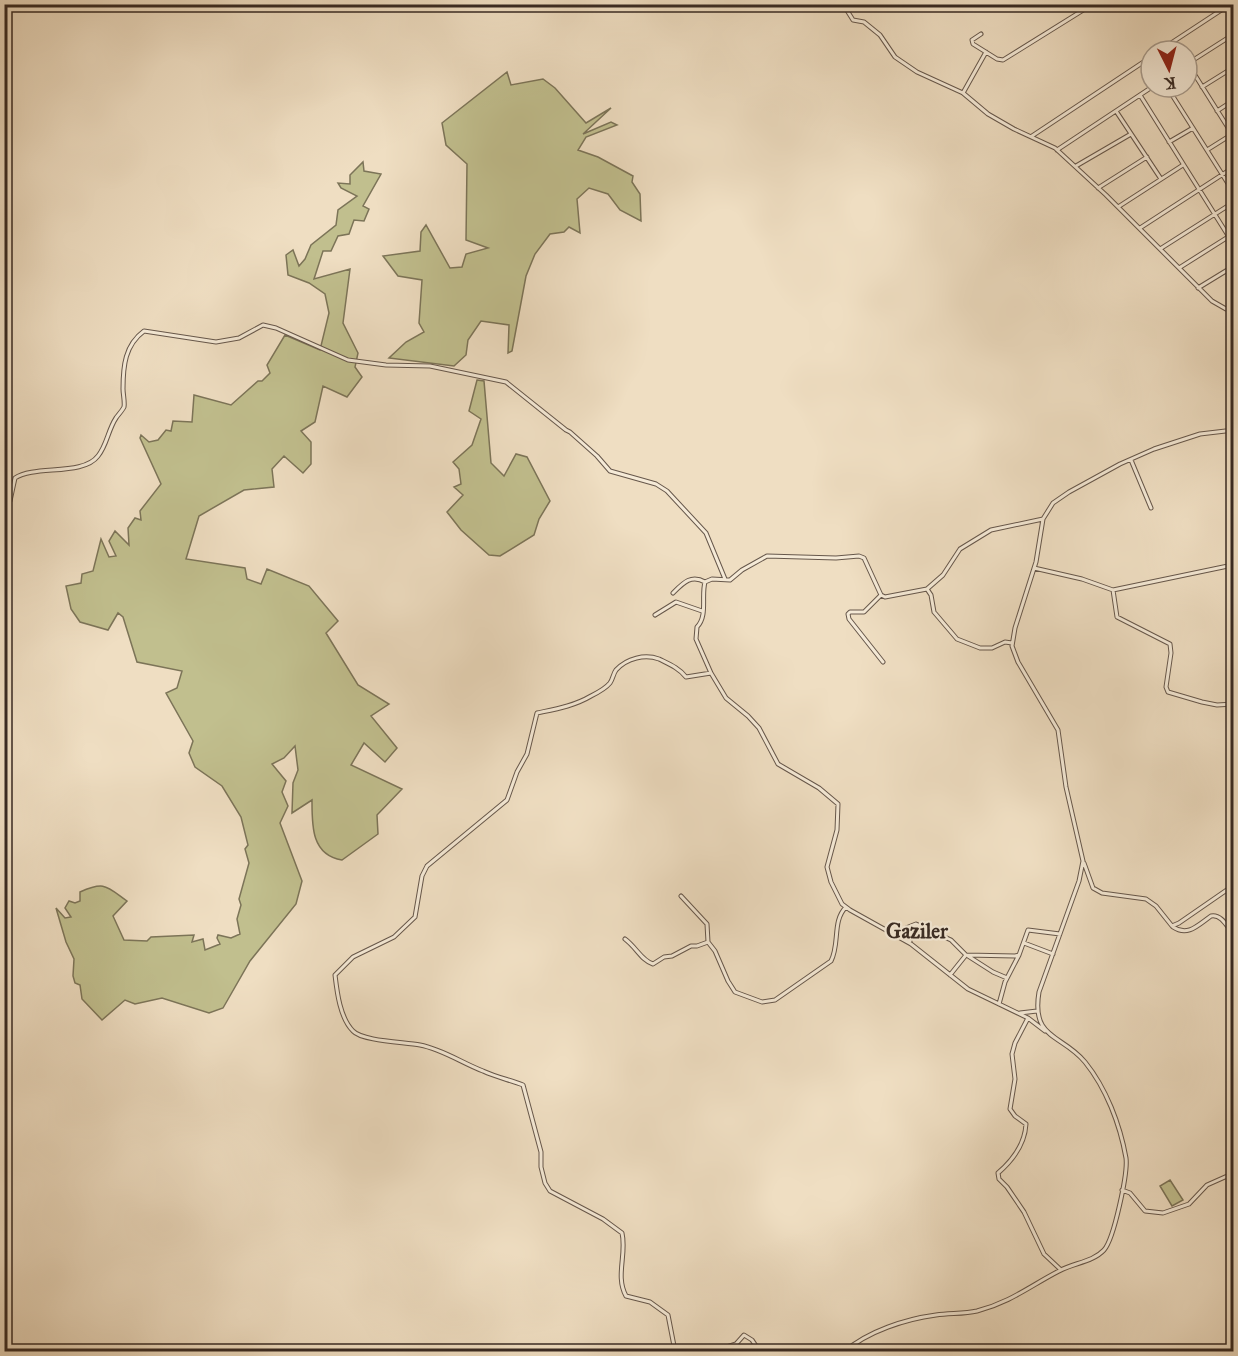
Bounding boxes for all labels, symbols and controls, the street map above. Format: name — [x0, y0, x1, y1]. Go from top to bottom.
north arrow — [1139, 39, 1199, 99]
text: K — [1163, 73, 1177, 94]
district label: Gaziler — [886, 918, 949, 944]

